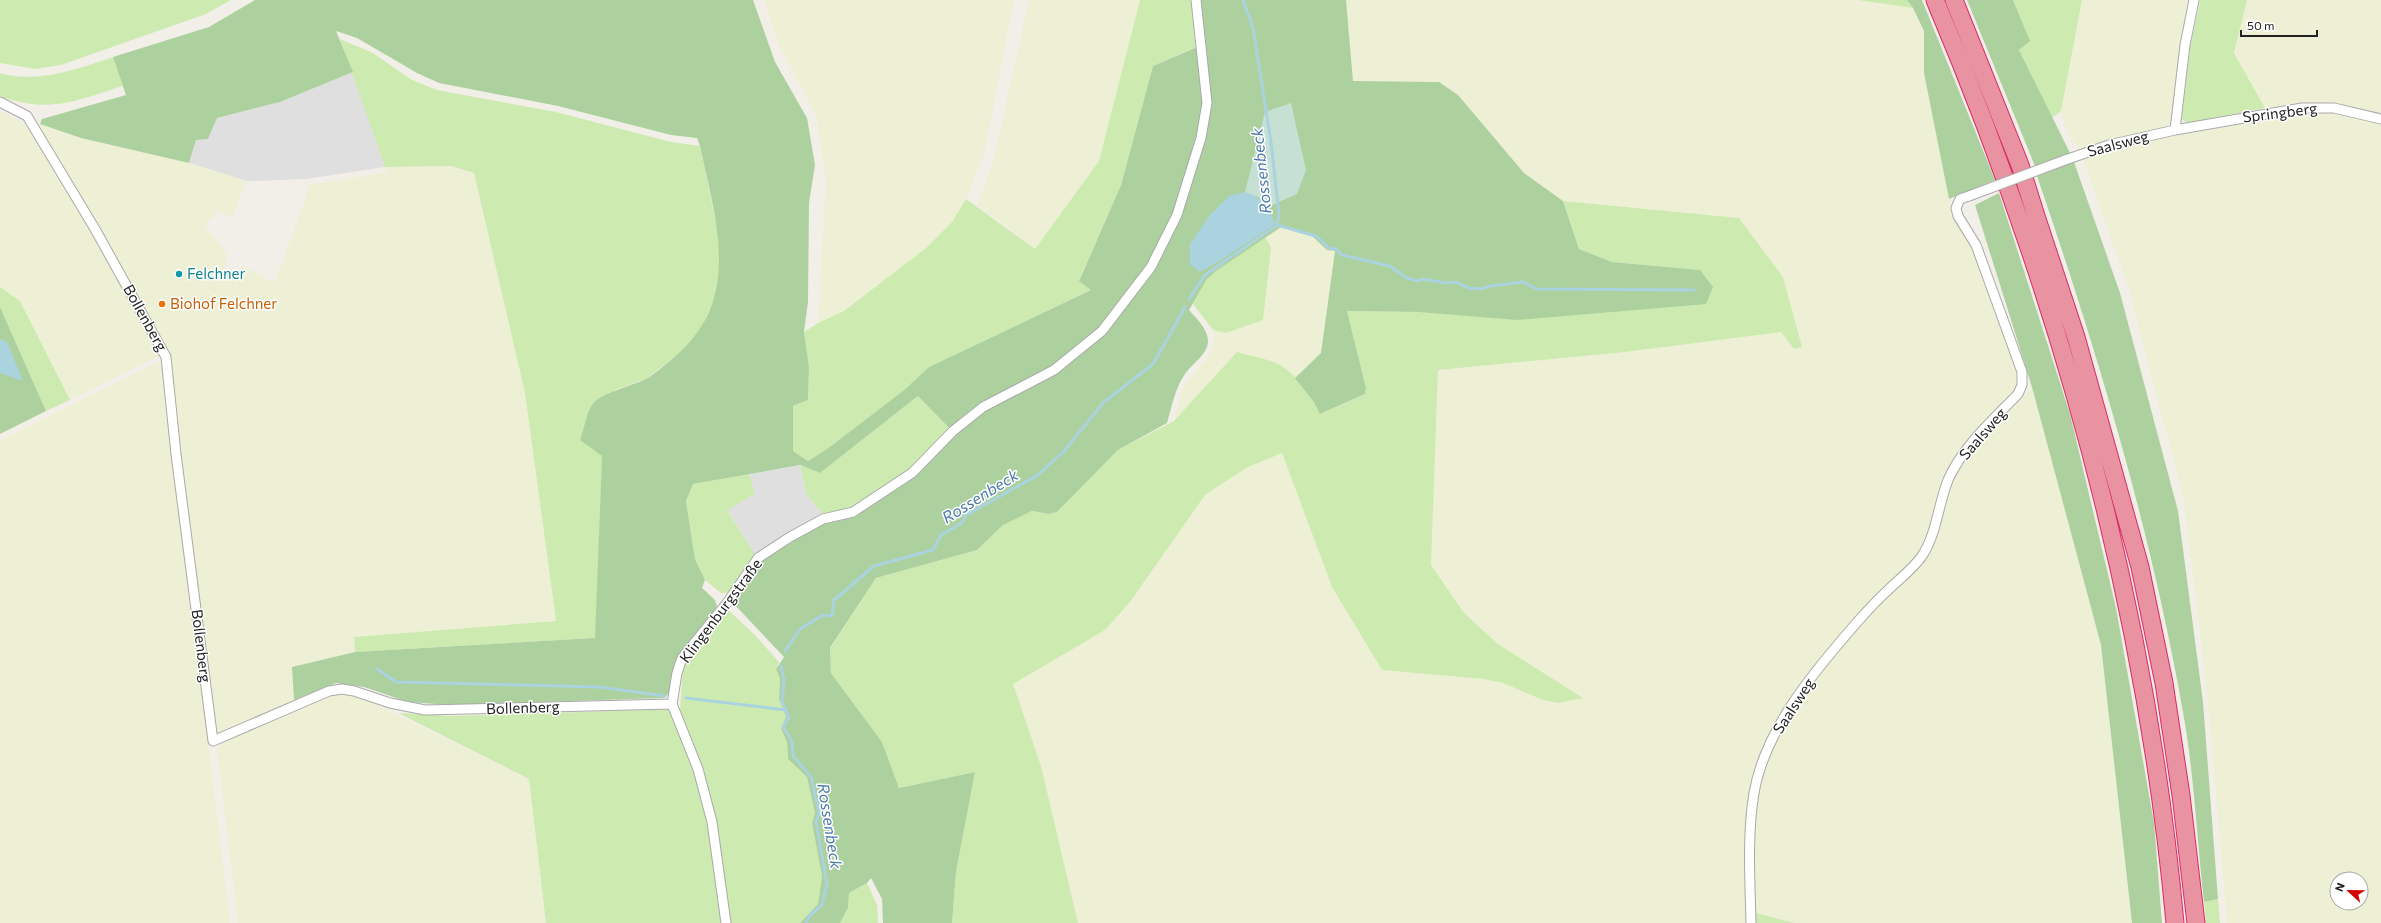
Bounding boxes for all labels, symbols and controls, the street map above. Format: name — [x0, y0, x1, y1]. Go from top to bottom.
scale bar — [2241, 12, 2317, 38]
text: 50 m — [2247, 18, 2275, 32]
street label: Springberg — [2241, 98, 2318, 126]
street label: Saalsweg — [2085, 126, 2150, 160]
water label: Rossenbeck — [1247, 127, 1274, 215]
place label: Felchner — [187, 264, 246, 282]
marker: Felchner — [174, 269, 184, 279]
street label: Bollenberg — [120, 281, 172, 354]
place label: Biohof Felchner — [170, 294, 277, 312]
marker: Biohof Felchner — [157, 299, 167, 309]
street label: Saalsweg — [1955, 404, 2010, 463]
water label: Rossenbeck — [938, 464, 1022, 526]
street label: Klingenburgstraße — [675, 555, 765, 666]
street label: Bollenberg — [189, 608, 215, 684]
street label: Saalsweg — [1769, 674, 1818, 737]
street label: Bollenberg — [486, 697, 560, 717]
water label: Rossenbeck — [814, 782, 847, 870]
north arrow — [2329, 871, 2369, 911]
text: N — [2332, 881, 2347, 893]

